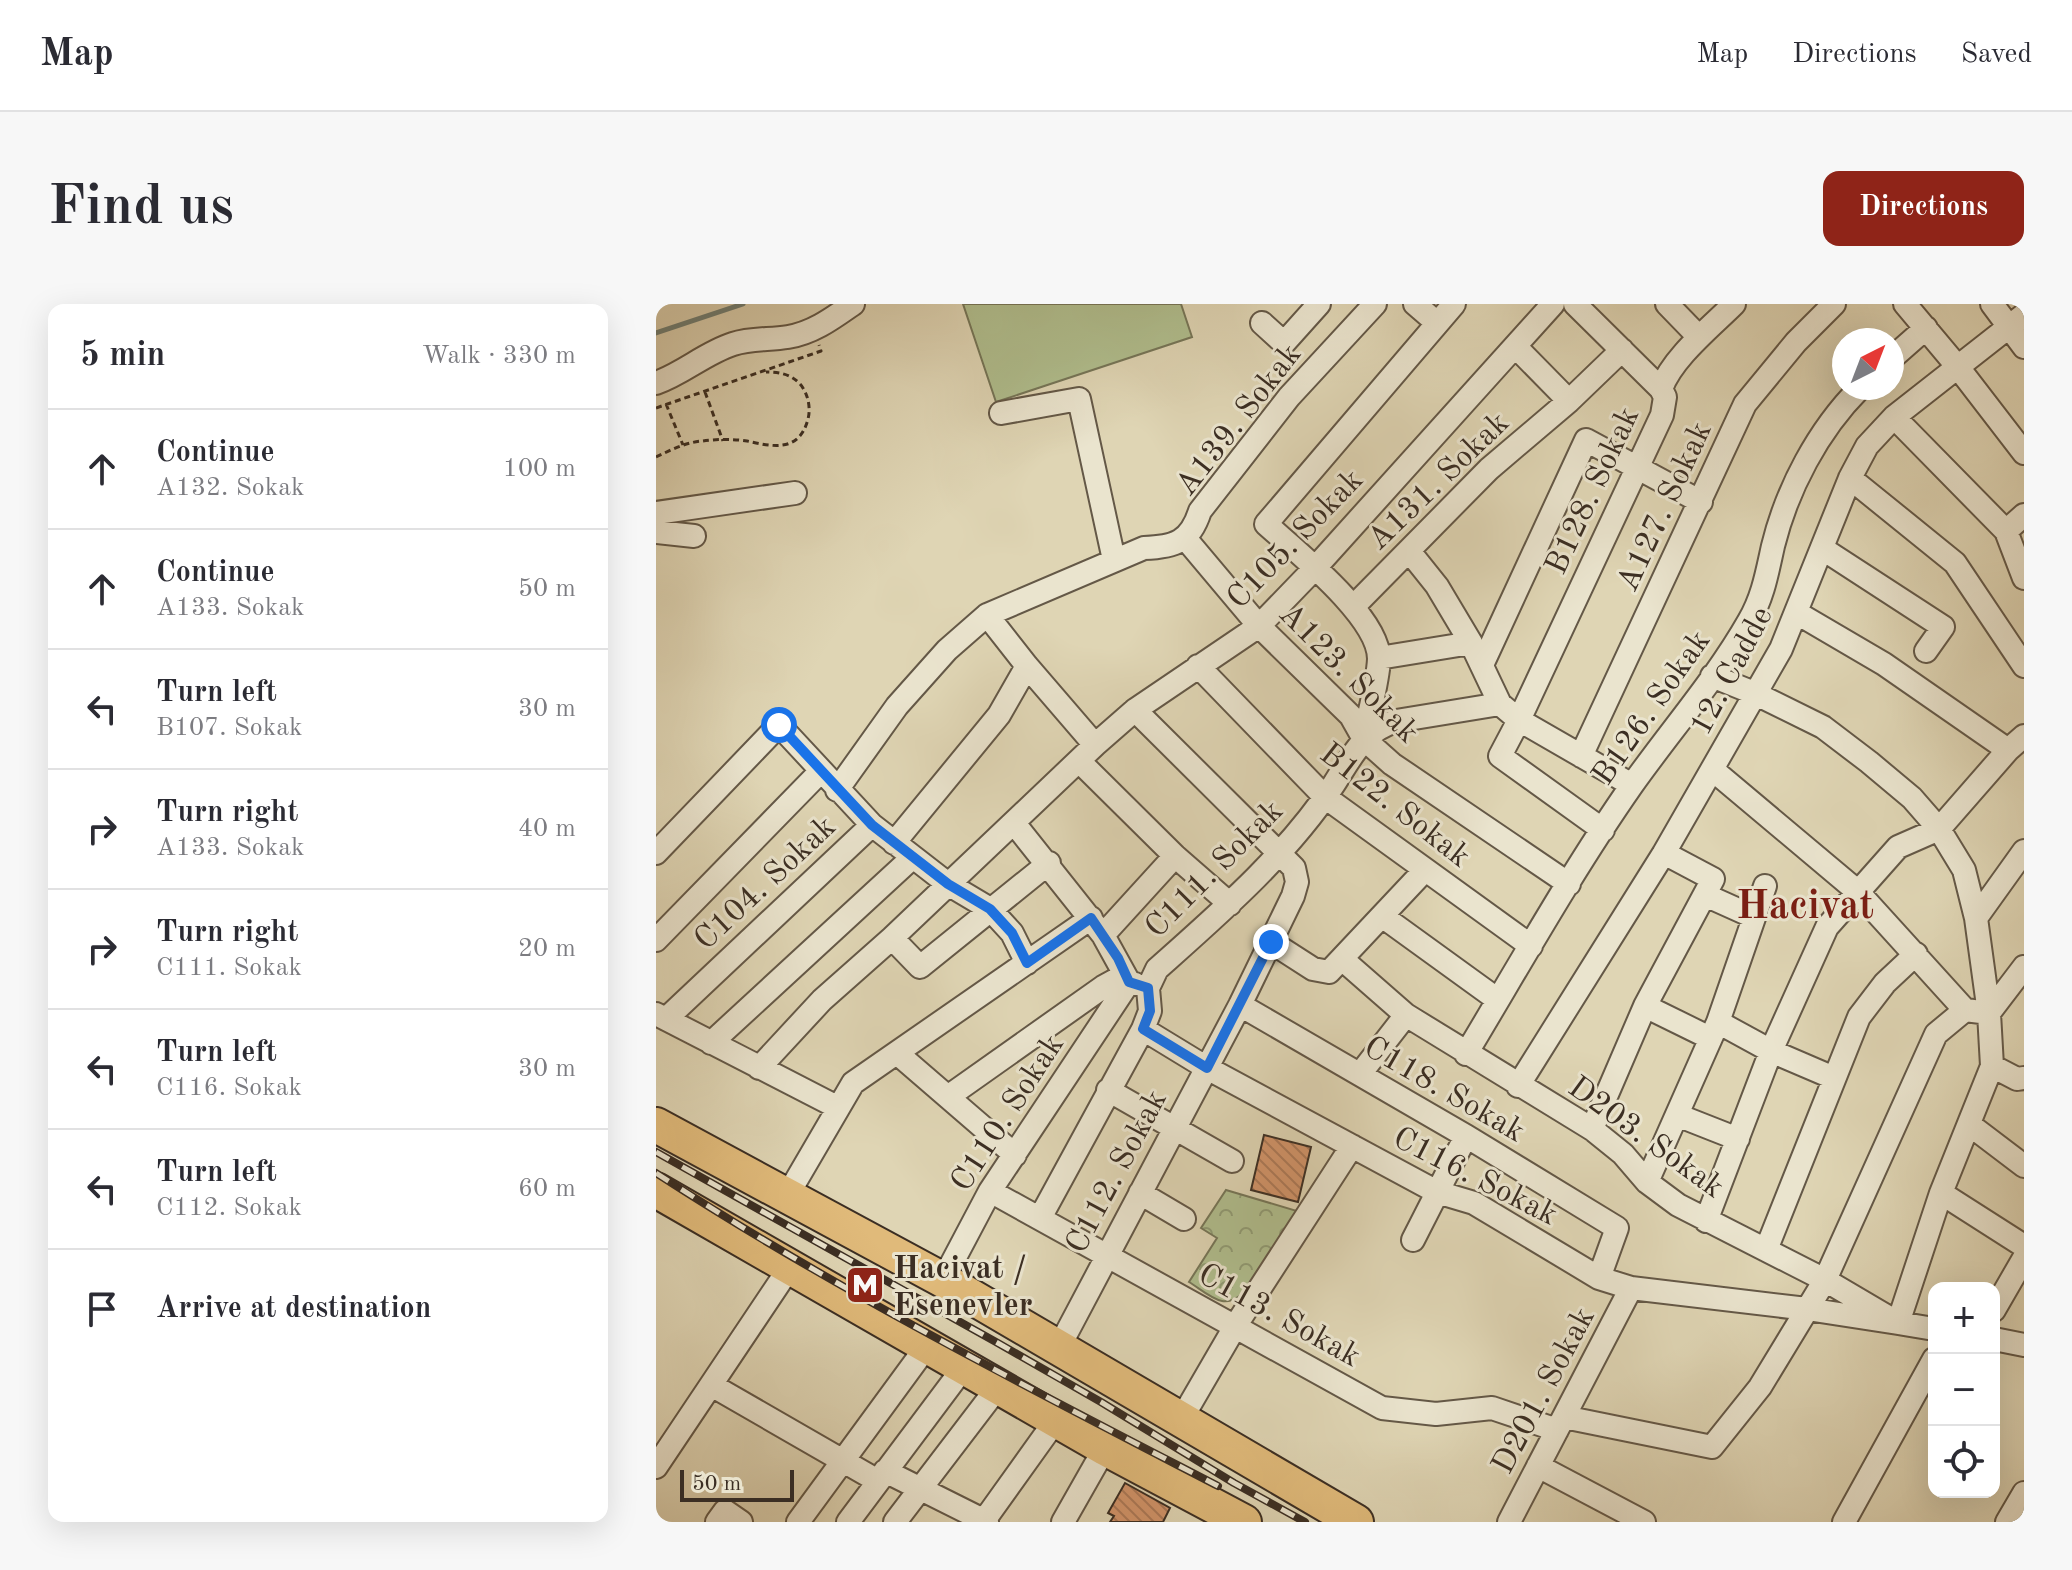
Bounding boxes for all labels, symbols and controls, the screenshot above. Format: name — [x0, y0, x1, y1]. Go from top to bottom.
text: Map — [40, 36, 114, 74]
text: Map — [1696, 41, 1748, 69]
text: Directions — [1792, 41, 1917, 69]
text: Saved — [1961, 41, 2032, 69]
button: Directions — [1823, 171, 2024, 246]
text: Find us — [48, 180, 234, 236]
north arrow — [1832, 328, 1904, 400]
text: 5 min — [80, 339, 165, 373]
street label: A139. Sokak — [1170, 339, 1308, 503]
text: Walk · 330 m — [422, 343, 576, 369]
street label: B128. Sokak — [1541, 403, 1646, 580]
street label: A131. Sokak — [1362, 407, 1516, 557]
street label: A127. Sokak — [1613, 418, 1719, 597]
text: Continue — [156, 438, 275, 468]
icon: ahead — [80, 447, 124, 491]
text: 100 m — [503, 456, 576, 482]
street label: C105. Sokak — [1222, 464, 1370, 616]
text: A132. Sokak — [156, 475, 305, 501]
text: Continue — [156, 558, 275, 588]
icon: ahead — [80, 567, 124, 611]
text: 50 m — [518, 576, 576, 602]
text: A133. Sokak — [156, 595, 305, 621]
street label: A123. Sokak — [1272, 598, 1424, 750]
street label: 12. Cadde — [1686, 602, 1780, 741]
street label: B126. Sokak — [1588, 626, 1717, 792]
text: Turn left — [156, 678, 277, 708]
icon: left — [80, 687, 124, 731]
text: 30 m — [518, 696, 576, 722]
route start — [761, 707, 797, 743]
text: B107. Sokak — [156, 715, 303, 741]
street label: B122. Sokak — [1313, 738, 1475, 875]
street label: C111. Sokak — [1140, 795, 1290, 945]
text: Turn right — [156, 798, 298, 828]
icon: right — [80, 807, 124, 851]
street label: C104. Sokak — [689, 811, 843, 957]
text: 40 m — [518, 816, 576, 842]
text: A133. Sokak — [156, 835, 305, 861]
district label: Hacivat — [1736, 888, 1874, 928]
text: Turn right — [156, 918, 298, 948]
route end — [1253, 924, 1289, 960]
icon: right — [80, 927, 124, 971]
text: 20 m — [518, 936, 576, 962]
text: C111. Sokak — [156, 955, 302, 981]
street label: C110. Sokak — [946, 1030, 1071, 1198]
street label: C118. Sokak — [1358, 1032, 1529, 1149]
text: Turn left — [156, 1038, 277, 1068]
icon: left — [80, 1047, 124, 1091]
text: 30 m — [518, 1056, 576, 1082]
street label: D203. Sokak — [1562, 1072, 1729, 1205]
text: C116. Sokak — [156, 1075, 302, 1101]
street label: C112. Sokak — [1061, 1086, 1174, 1259]
street label: C116. Sokak — [1387, 1123, 1562, 1233]
text: Turn left — [156, 1158, 277, 1188]
icon: left — [80, 1167, 124, 1211]
text: 60 m — [518, 1176, 576, 1202]
text: C112. Sokak — [156, 1195, 302, 1221]
place label: Hacivat / Esenevler — [893, 1254, 1033, 1323]
street label: C113. Sokak — [1192, 1259, 1365, 1374]
metro station icon: Hacivat / Esenevler — [844, 1264, 886, 1306]
map controls — [1928, 1282, 2000, 1498]
button: + — [1928, 1282, 2000, 1354]
icon: arrive — [80, 1287, 124, 1331]
text: Arrive at destination — [156, 1294, 431, 1324]
street label: D201. Sokak — [1487, 1303, 1602, 1480]
button: − — [1928, 1354, 2000, 1426]
button: locate — [1928, 1426, 2000, 1498]
scale bar — [680, 1466, 794, 1502]
text: 50 m — [692, 1473, 741, 1495]

